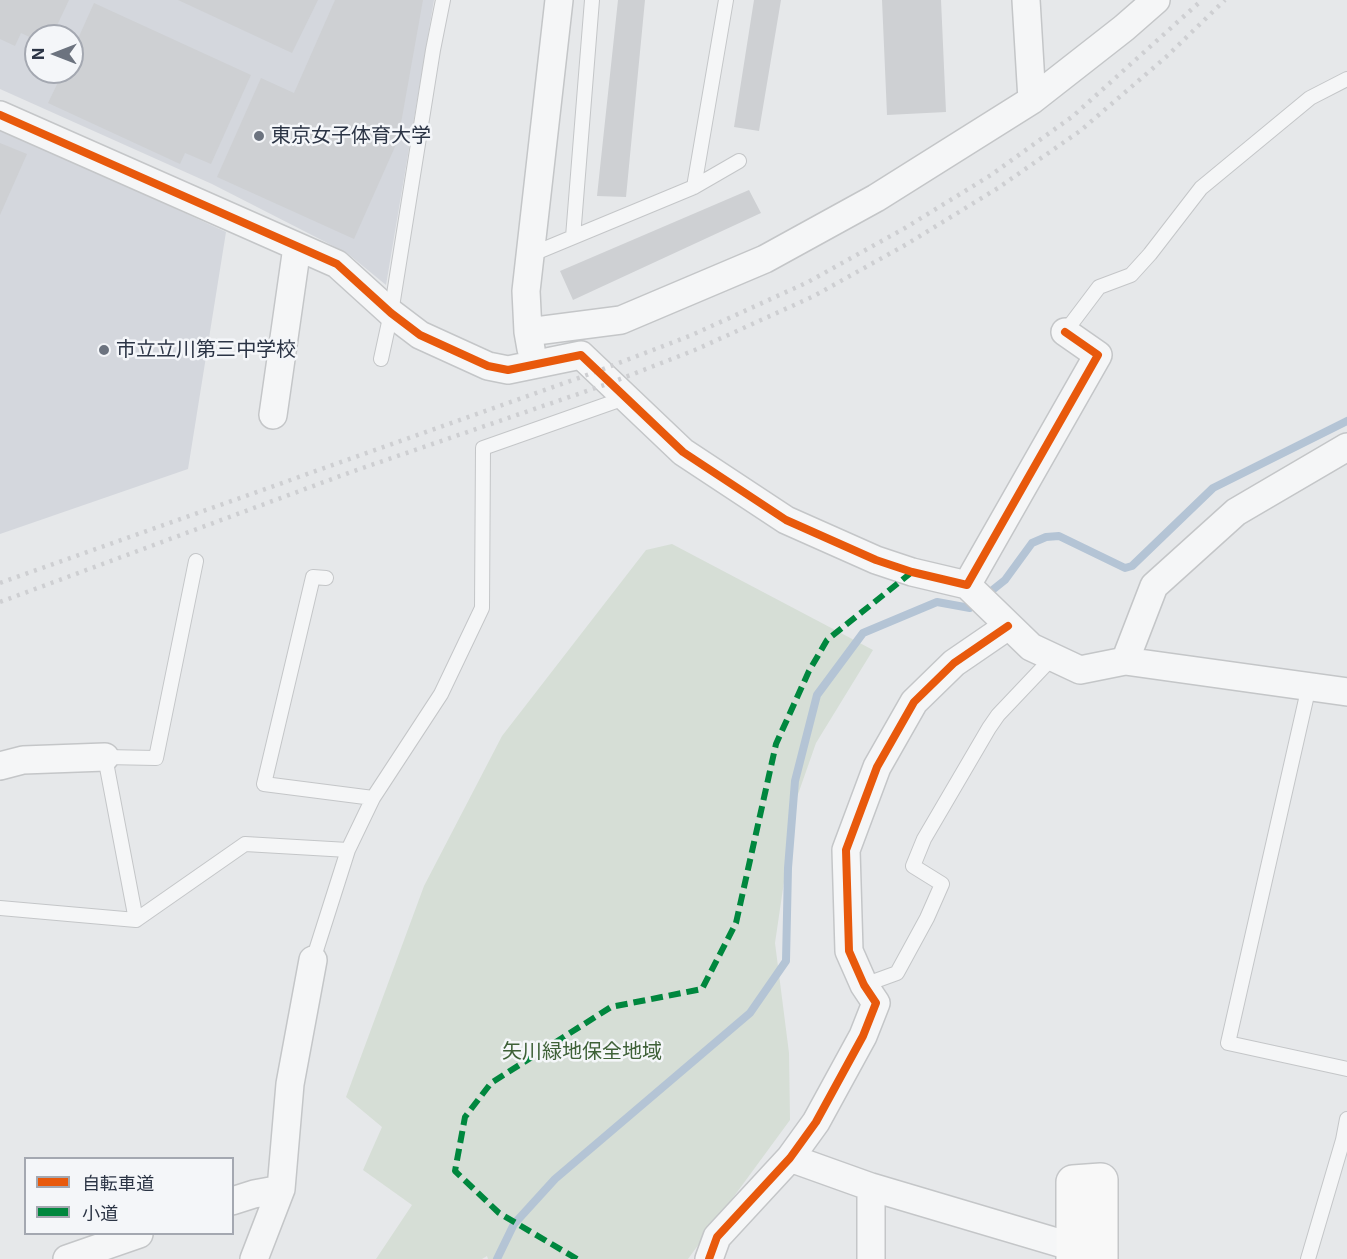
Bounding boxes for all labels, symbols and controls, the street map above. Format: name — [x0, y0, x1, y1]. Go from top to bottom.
north arrow — [24, 24, 84, 84]
text: N — [28, 48, 48, 60]
place label: 東京女子体育大学 — [271, 124, 431, 148]
marker: 東京女子体育大学 — [252, 129, 266, 143]
place label: 市立立川第三中学校 — [116, 338, 296, 362]
marker: 市立立川第三中学校 — [97, 343, 111, 357]
park label: 矢川緑地保全地域 — [502, 1040, 662, 1064]
legend — [24, 1157, 234, 1235]
text: 自転車道 — [82, 1173, 154, 1194]
text: 小道 — [82, 1203, 118, 1224]

